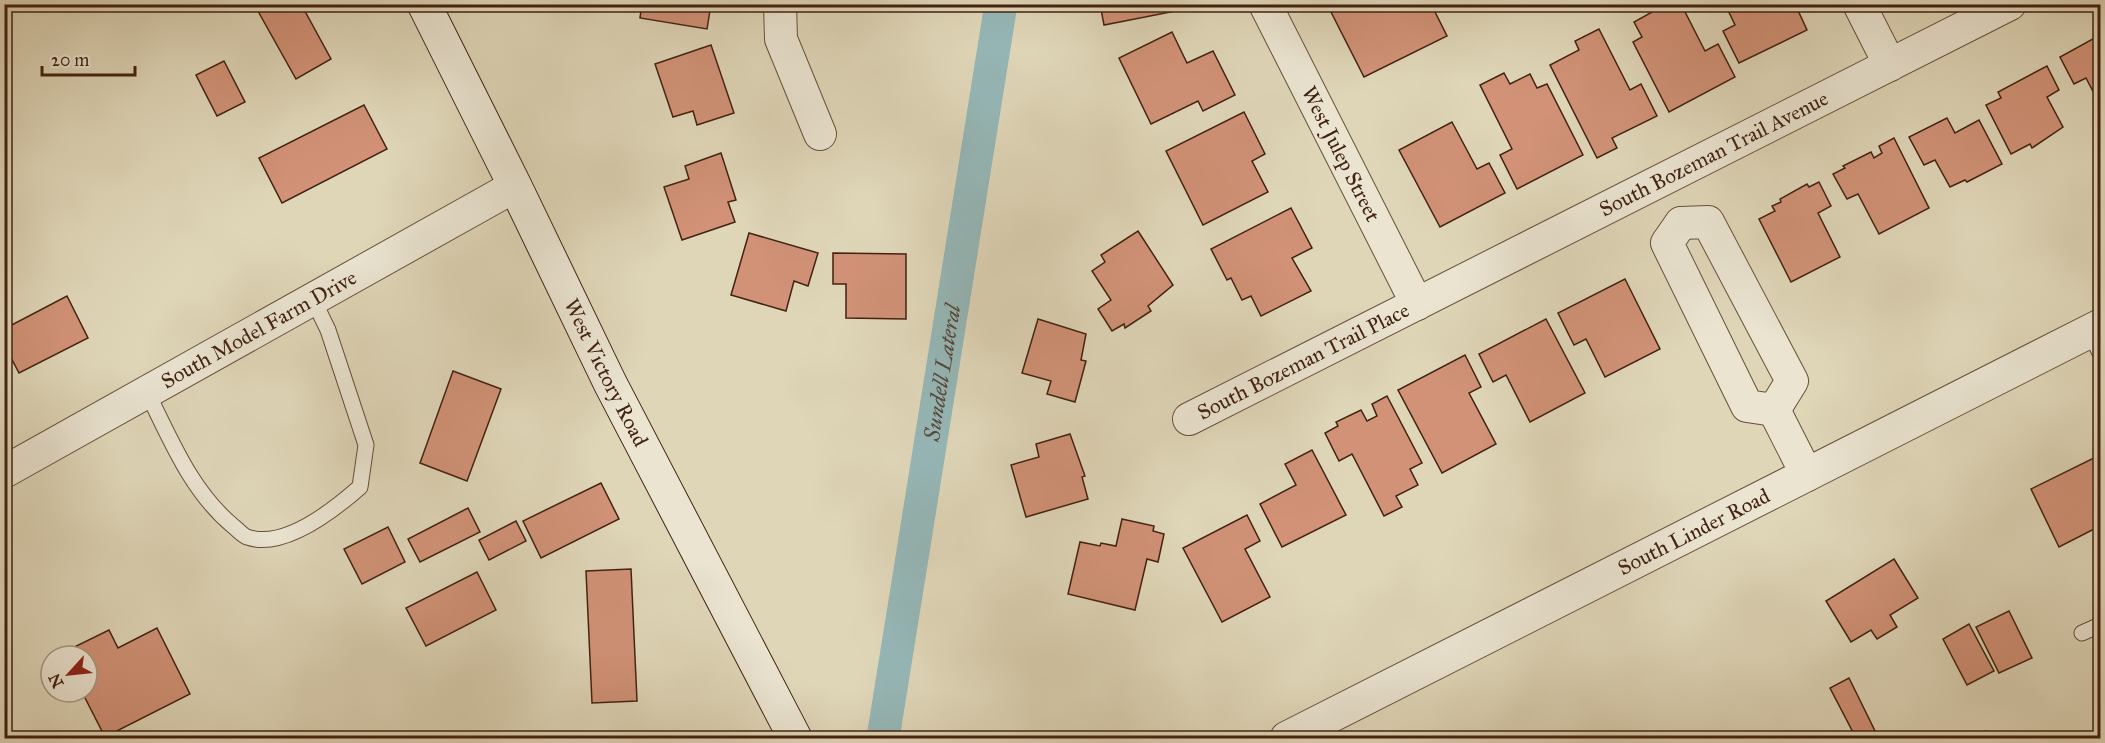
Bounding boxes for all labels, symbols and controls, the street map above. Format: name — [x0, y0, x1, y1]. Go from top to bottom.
scale bar — [42, 39, 135, 77]
text: 20 m — [51, 49, 89, 71]
street label: West Julep Street — [1296, 82, 1386, 226]
street label: South Bozeman Trail Avenue — [1595, 85, 1833, 222]
street label: South Model Farm Drive — [156, 264, 361, 394]
street label: West Victory Road — [558, 294, 654, 451]
street label: South Bozeman Trail Place — [1193, 297, 1414, 426]
water label: Sundell Lateral — [917, 300, 966, 444]
street label: South Linder Road — [1613, 482, 1774, 581]
north arrow — [39, 644, 99, 704]
text: N — [44, 670, 68, 691]

